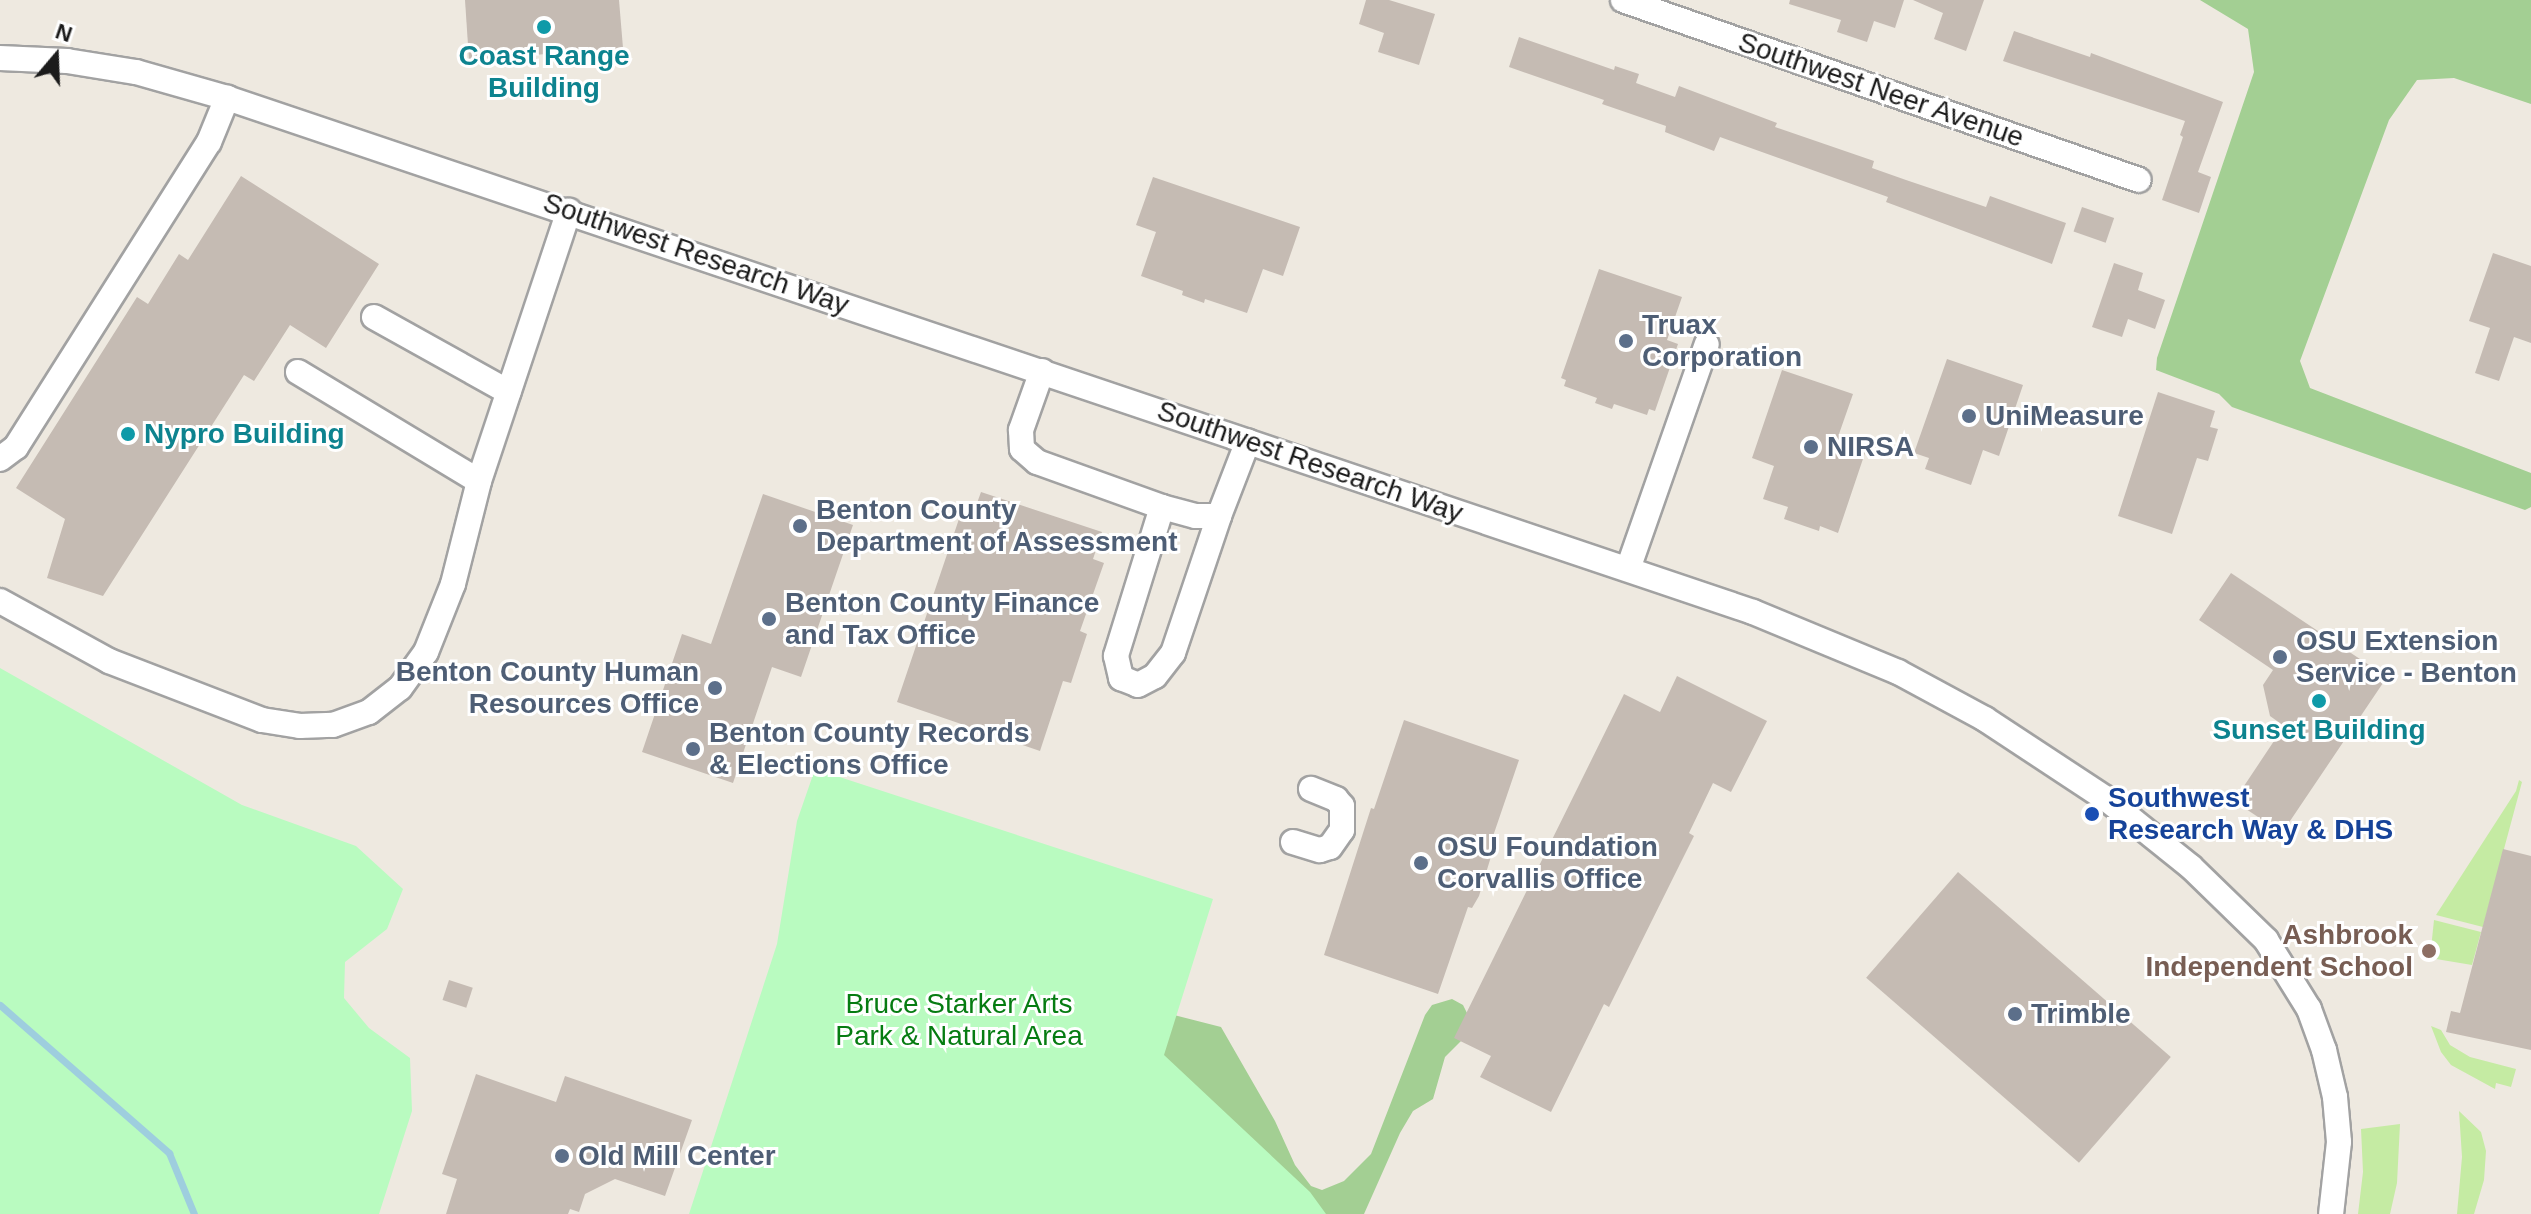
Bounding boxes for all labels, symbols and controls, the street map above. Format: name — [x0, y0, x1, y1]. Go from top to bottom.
north arrow — [16, 16, 96, 96]
text: N — [52, 18, 76, 47]
marker: Coast Range Building — [535, 18, 553, 36]
street label: Southwest Neer Avenue — [1733, 25, 2029, 155]
place label: Coast Range Building — [458, 39, 630, 105]
street label: Southwest Research Way — [539, 186, 853, 322]
place label: Truax Corporation — [1642, 308, 1802, 374]
marker: Truax Corporation — [1617, 332, 1635, 350]
street label: Southwest Research Way — [1153, 394, 1467, 530]
place label: UniMeasure — [1985, 399, 2144, 433]
marker: UniMeasure — [1960, 407, 1978, 425]
place label: Nypro Building — [144, 417, 345, 451]
marker: Nypro Building — [119, 425, 137, 443]
place label: NIRSA — [1827, 430, 1914, 464]
marker: NIRSA — [1802, 438, 1820, 456]
place label: Benton County Department of Assessment — [816, 493, 1179, 559]
marker: Benton County Department of Assessment — [791, 517, 809, 535]
place label: Benton County Finance and Tax Office — [785, 586, 1099, 652]
marker: Benton County Finance and Tax Office — [760, 610, 778, 628]
place label: OSU Extension Service - Benton — [2296, 624, 2517, 690]
marker: OSU Extension Service - Benton — [2271, 648, 2289, 666]
place label: Benton County Human Resources Office — [396, 655, 699, 721]
marker: Benton County Human Resources Office — [706, 679, 724, 697]
marker: Sunset Building — [2310, 692, 2328, 710]
place label: Sunset Building — [2212, 713, 2426, 747]
place label: Benton County Records & Elections Office — [709, 716, 1029, 782]
marker: Benton County Records & Elections Office — [684, 740, 702, 758]
place label: Southwest Research Way & DHS — [2108, 781, 2393, 847]
marker: Southwest Research Way & DHS — [2083, 805, 2101, 823]
place label: OSU Foundation Corvallis Office — [1437, 830, 1658, 896]
marker: OSU Foundation Corvallis Office — [1412, 854, 1430, 872]
place label: Ashbrook Independent School — [2145, 918, 2413, 984]
marker: Ashbrook Independent School — [2420, 942, 2438, 960]
park label: Bruce Starker Arts Park & Natural Area — [835, 987, 1083, 1053]
place label: Trimble — [2031, 997, 2131, 1031]
marker: Trimble — [2006, 1005, 2024, 1023]
place label: Old Mill Center — [578, 1139, 776, 1173]
marker: Old Mill Center — [553, 1147, 571, 1165]

